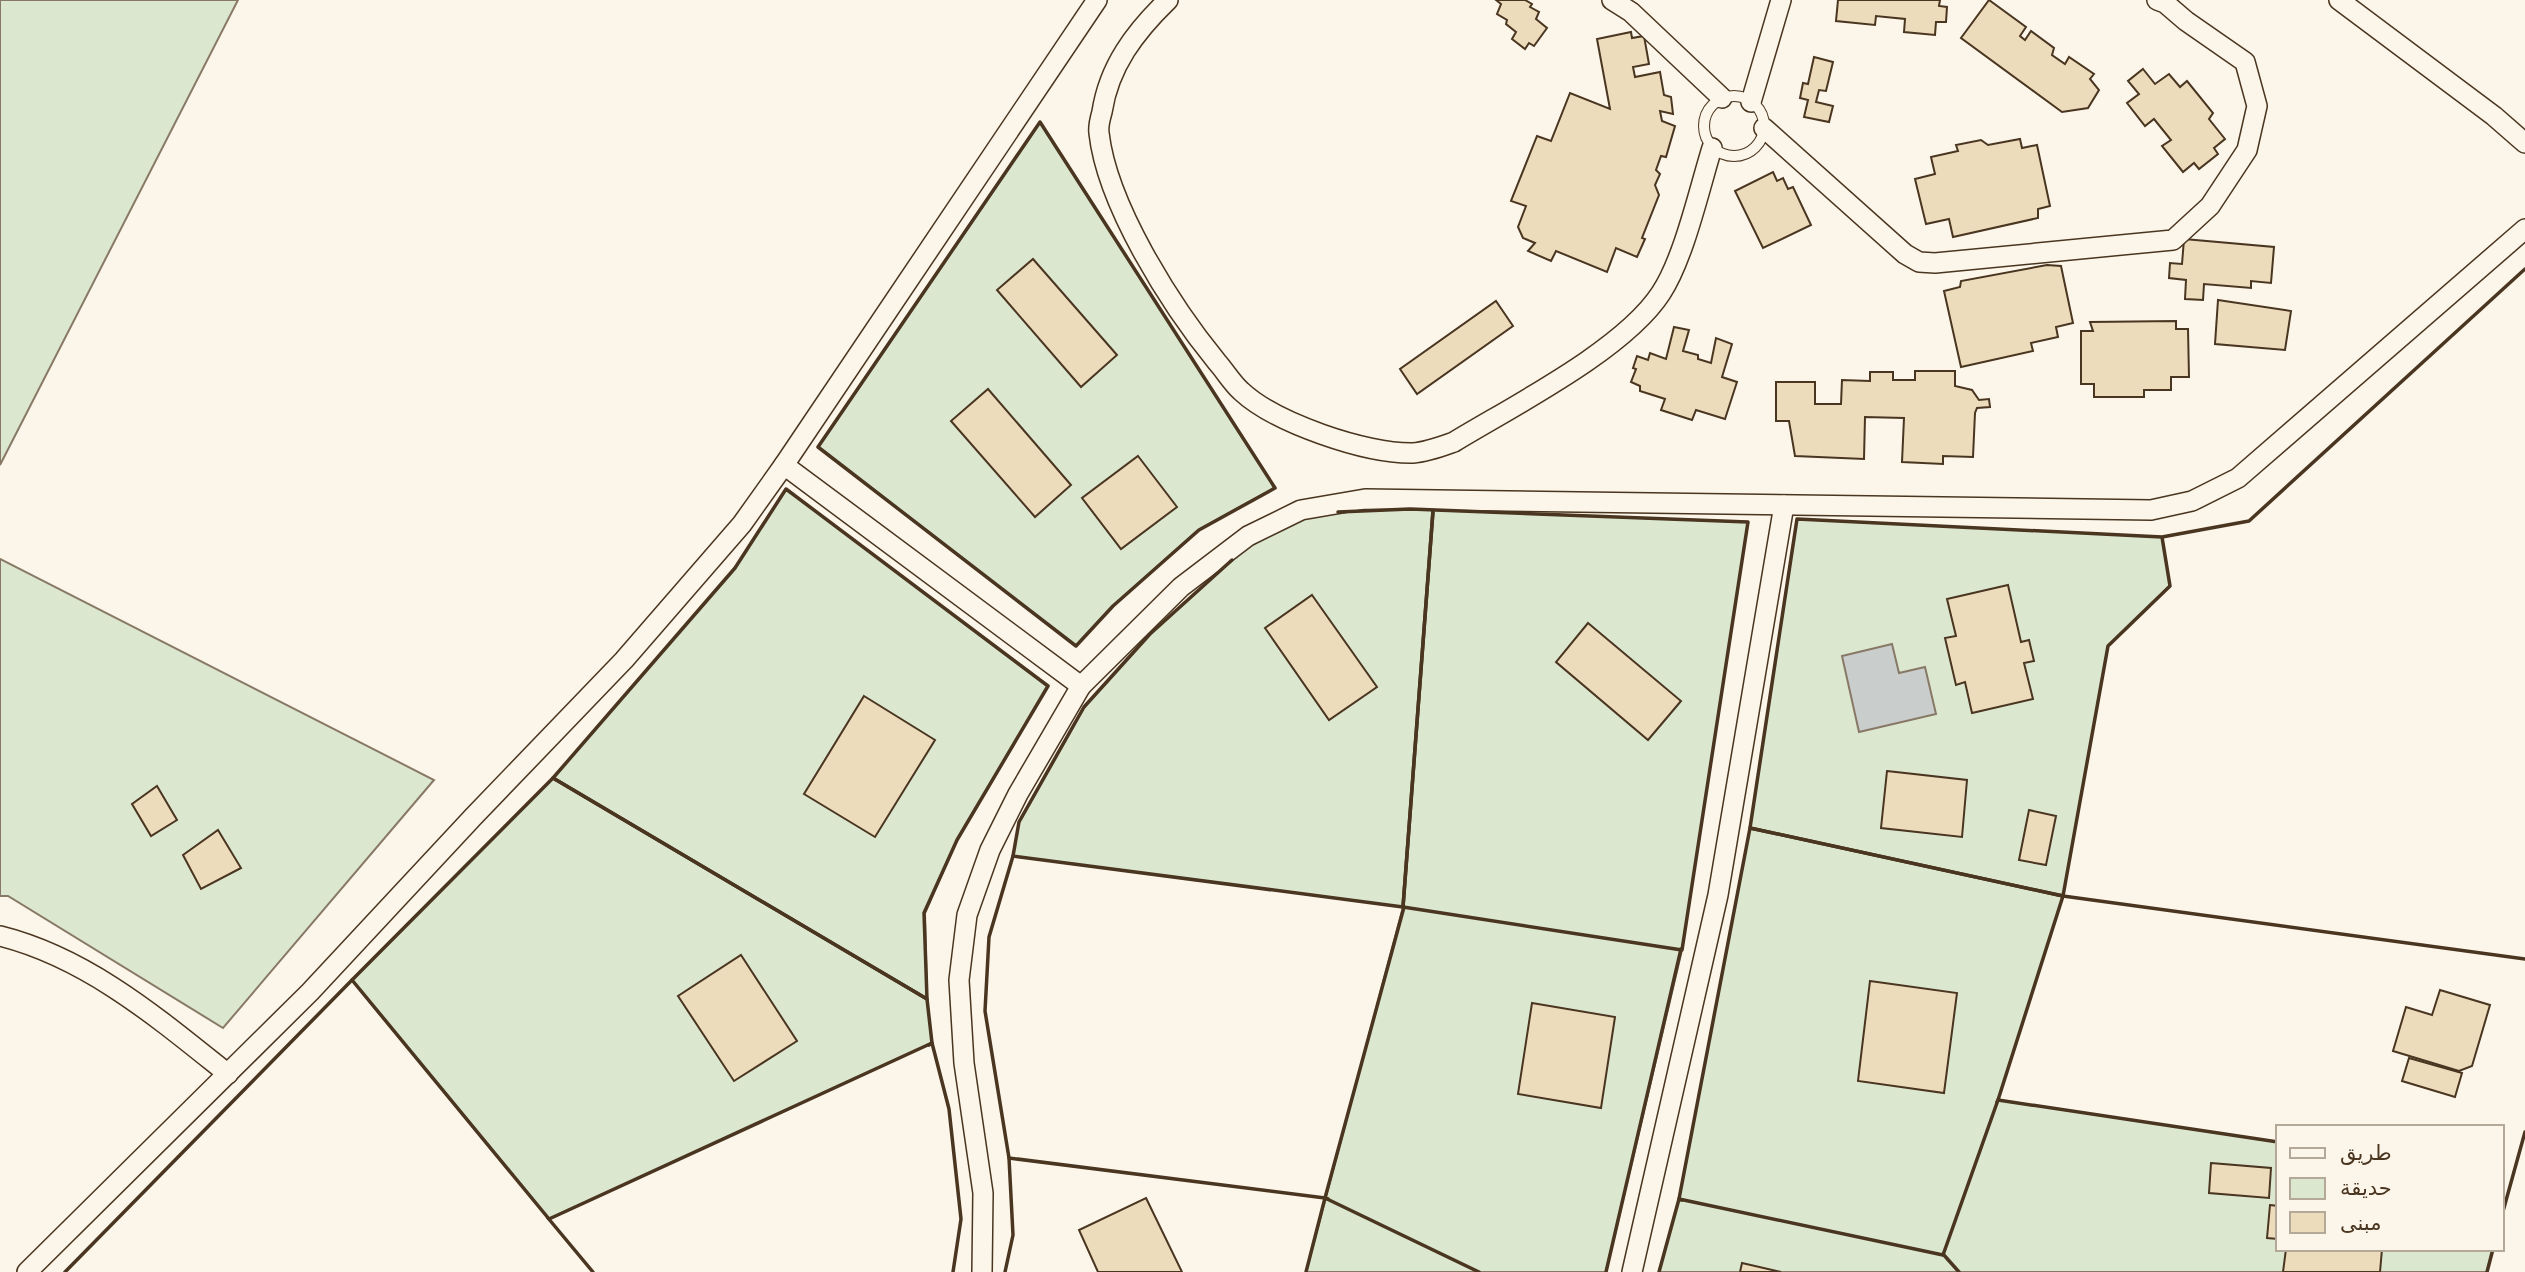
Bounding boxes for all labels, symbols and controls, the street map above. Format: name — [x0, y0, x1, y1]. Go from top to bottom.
legend — [2276, 1125, 2504, 1251]
text: طريق — [2340, 1141, 2392, 1165]
text: حديقة — [2340, 1176, 2392, 1200]
text: مبنى — [2340, 1211, 2381, 1235]

